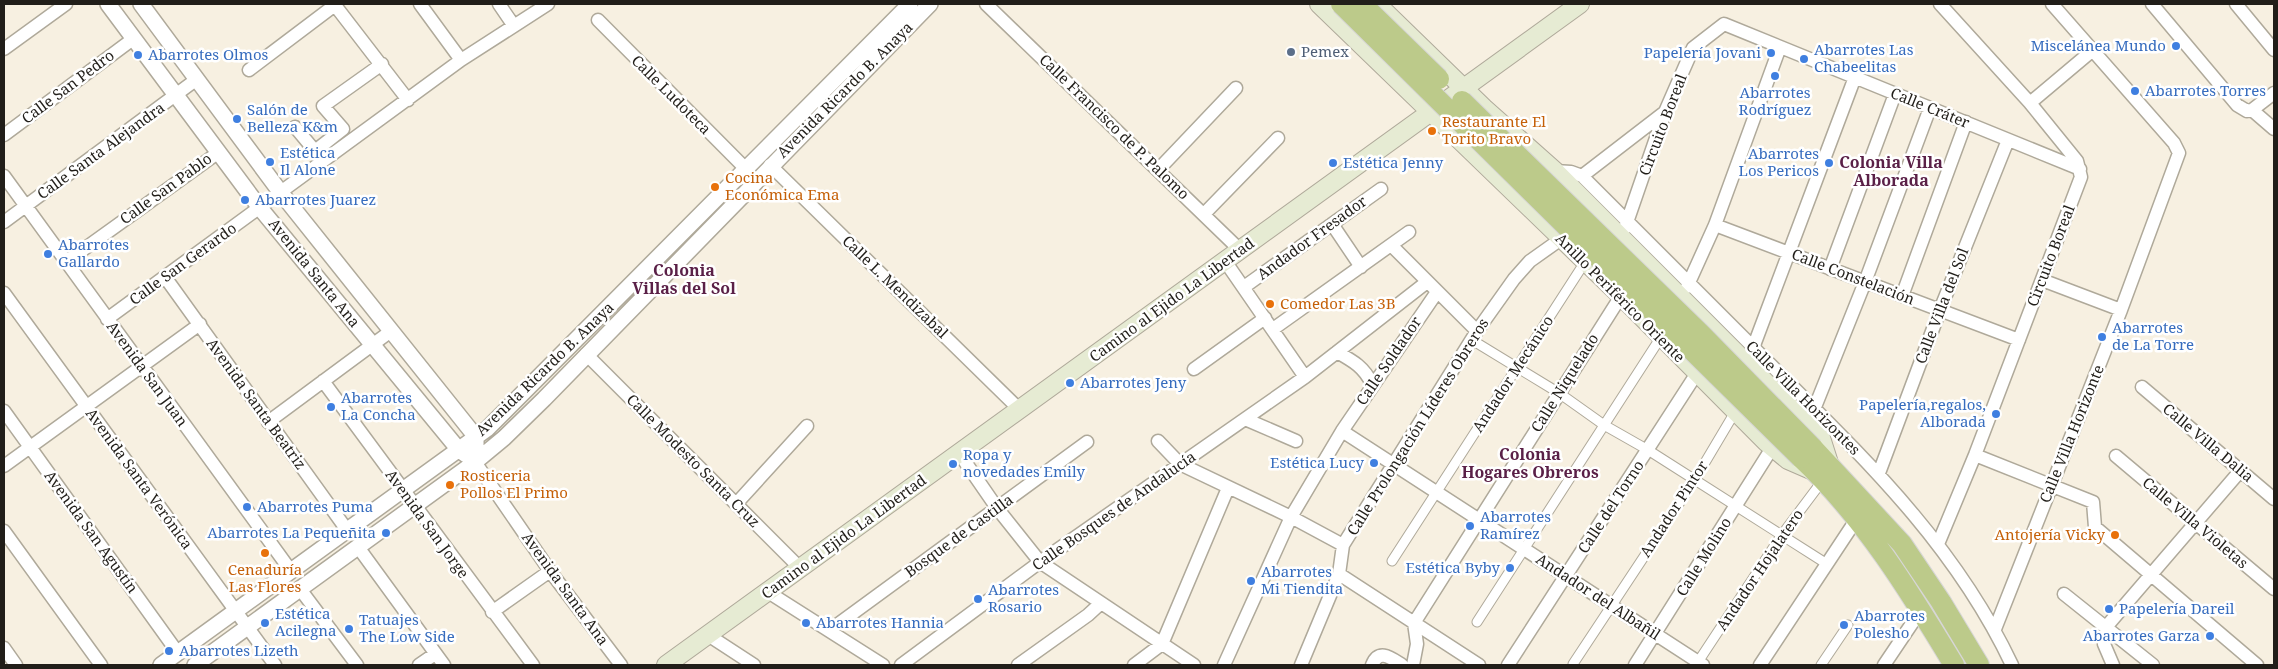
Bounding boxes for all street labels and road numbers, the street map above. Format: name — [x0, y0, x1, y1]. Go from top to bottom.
street label: Avenida Ricardo B. Anaya — [772, 17, 917, 162]
street label: Calle San Pedro — [17, 45, 118, 128]
street label: Calle Francisco de P. Palomo — [1035, 49, 1194, 203]
street label: Calle Ludoteca — [628, 50, 716, 138]
street label: Circuito Boreal — [1634, 71, 1691, 178]
street label: Calle Cráter — [1888, 82, 1973, 132]
street label: Calle Santa Alejandra — [33, 97, 168, 203]
street label: Calle San Pablo — [115, 148, 215, 228]
street label: Andador Fresador — [1253, 191, 1370, 284]
street label: Circuito Boreal — [2022, 202, 2079, 309]
street label: Avenida Santa Ana — [265, 214, 365, 331]
street label: Calle San Gerardo — [125, 218, 240, 309]
street label: Anillo Periférico Oriente — [1552, 228, 1690, 366]
street label: Calle L. Mendizabal — [838, 230, 953, 342]
street label: Camino al Ejido La Libertad — [1085, 233, 1258, 366]
street label: Calle Constelación — [1789, 243, 1918, 309]
street label: Calle Villa del Sol — [1910, 244, 1973, 367]
street label: Avenida Ricardo B. Anaya — [471, 297, 618, 440]
street label: Andador Mecánico — [1467, 311, 1557, 436]
street label: Calle Soldador — [1351, 312, 1425, 409]
street label: Calle Prolongación Líderes Obreros — [1342, 314, 1493, 539]
street label: Avenida San Juan — [103, 317, 193, 430]
street label: Calle Niquelado — [1526, 329, 1603, 436]
street label: Avenida Santa Beatriz — [202, 334, 311, 473]
street label: Calle Villa Horizontes — [1742, 336, 1865, 459]
street label: Calle Villa Horizonte — [2034, 362, 2108, 506]
street label: Calle Modesto Santa Cruz — [623, 389, 765, 531]
street label: Calle Villa Dalia — [2159, 398, 2258, 486]
street label: Avenida Santa Verónica — [82, 404, 198, 553]
street label: Calle Bosques de Andalucía — [1028, 446, 1199, 574]
street label: Calle del Torno — [1573, 456, 1648, 557]
street label: Andador Pintor — [1634, 456, 1712, 561]
street label: Avenida San Jorge — [382, 465, 474, 582]
street label: Avenida San Agustín — [41, 466, 143, 597]
street label: Camino al Ejido La Libertad — [757, 470, 930, 603]
street label: Calle Villa Violetas — [2139, 472, 2253, 573]
street label: Bosque de Castilla — [900, 489, 1017, 581]
street label: Andador Hojalatero — [1711, 505, 1807, 634]
street label: Calle Molino — [1671, 513, 1735, 600]
street label: Avenida Santa Ana — [518, 528, 614, 649]
street label: Andador del Albañil — [1532, 548, 1665, 644]

